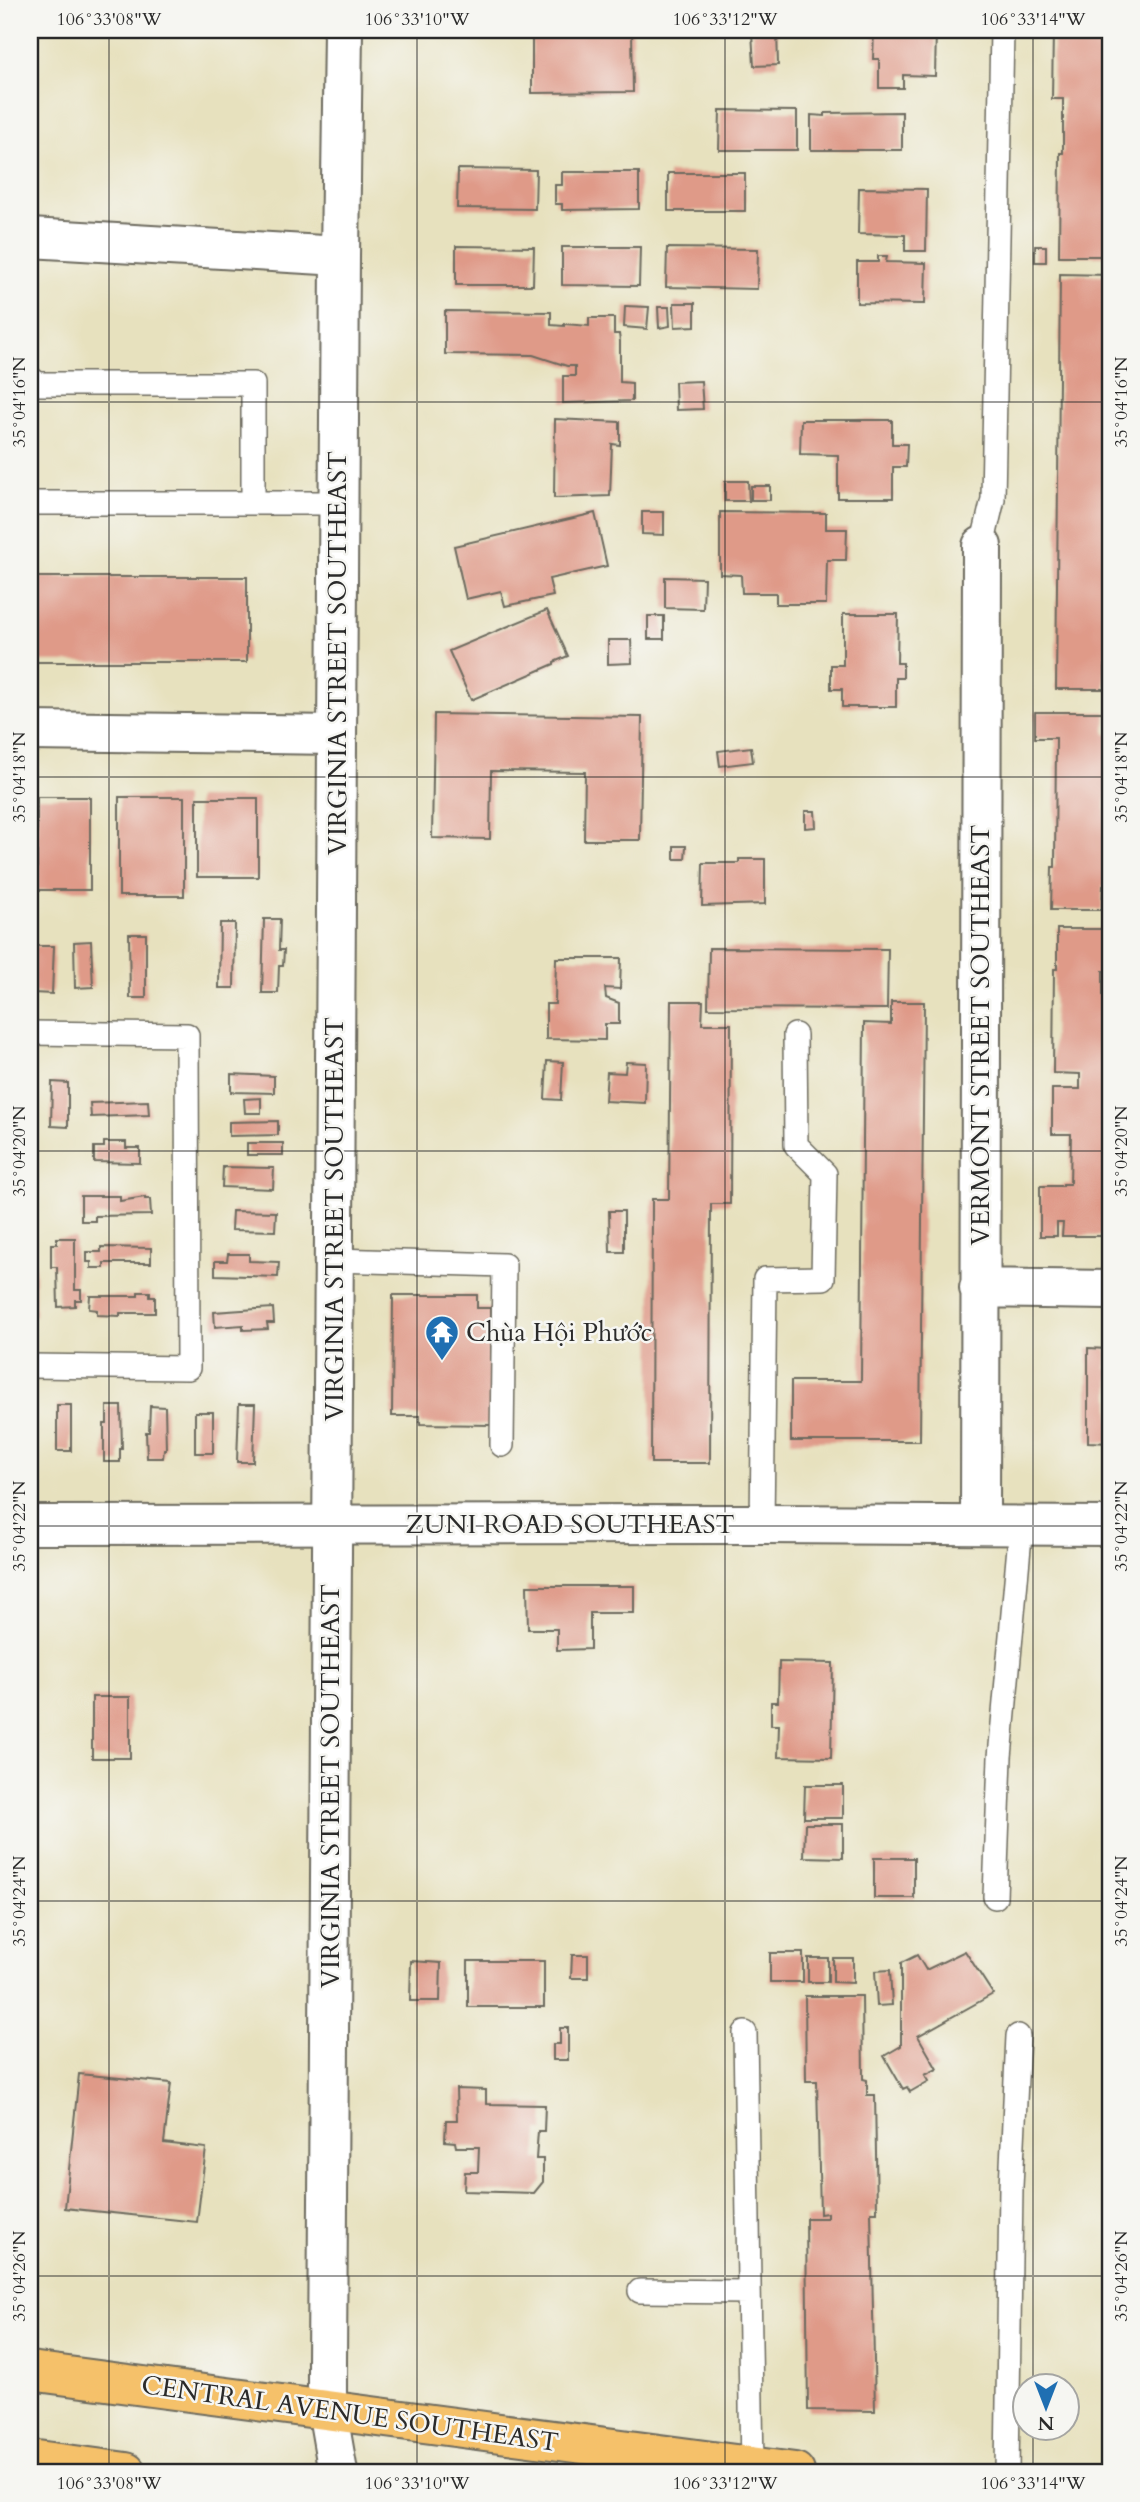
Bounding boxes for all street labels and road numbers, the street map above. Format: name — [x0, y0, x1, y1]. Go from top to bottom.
street label: VIRGINIA STREET SOUTHEAST — [320, 451, 355, 855]
street label: VERMONT STREET SOUTHEAST — [963, 825, 998, 1245]
street label: VIRGINIA STREET SOUTHEAST — [317, 1017, 352, 1421]
street label: ZUNI ROAD SOUTHEAST — [405, 1507, 735, 1542]
street label: VIRGINIA STREET SOUTHEAST — [313, 1584, 348, 1988]
street label: CENTRAL AVENUE SOUTHEAST — [139, 2367, 561, 2460]

